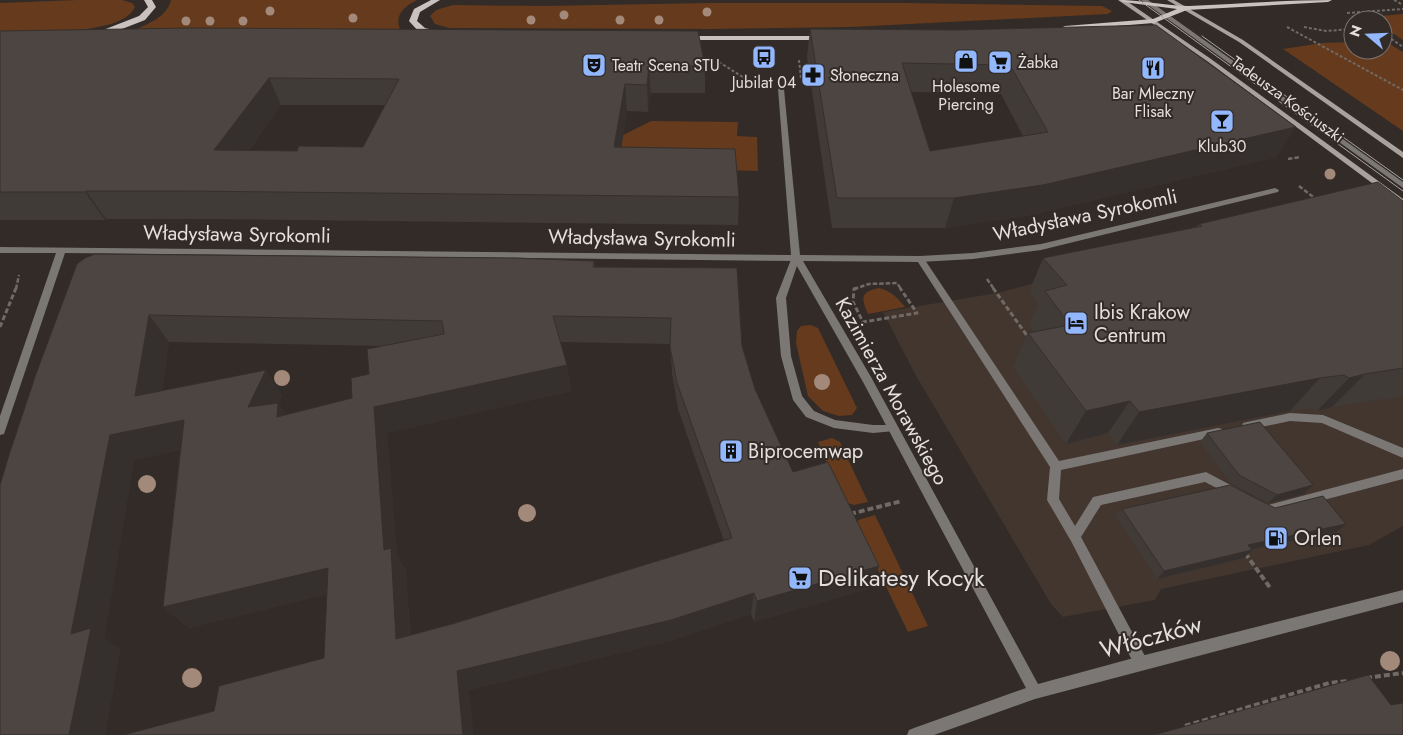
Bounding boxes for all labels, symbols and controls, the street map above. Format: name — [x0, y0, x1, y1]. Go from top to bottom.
north arrow — [1343, 10, 1393, 60]
text: N — [1344, 22, 1367, 39]
bus stop icon: Jubilat 04 — [751, 44, 777, 70]
shop icon: Holesome Piercing — [953, 48, 979, 74]
supermarket icon: Żabka — [987, 49, 1013, 75]
place label: Żabka — [1018, 51, 1058, 74]
street label: Tadeusza Kościuszki — [1227, 51, 1349, 148]
theatre icon: Teatr Scena STU — [581, 52, 607, 78]
place label: Teatr Scena STU — [612, 54, 720, 77]
restaurant icon: Bar Mleczny Flisak — [1140, 55, 1166, 81]
pharmacy icon: Słoneczna — [800, 62, 826, 88]
place label: Słoneczna — [830, 64, 899, 87]
place label: Jubilat 04 — [730, 71, 796, 94]
place label: Holesome Piercing — [932, 75, 1000, 116]
place label: Bar Mleczny Flisak — [1112, 82, 1195, 123]
bar icon: Klub30 — [1209, 108, 1235, 134]
place label: Klub30 — [1198, 135, 1246, 158]
street label: Władysława Syrokomli — [990, 182, 1180, 249]
street label: Władysława Syrokomli — [143, 218, 331, 251]
street label: Władysława Syrokomli — [548, 222, 736, 255]
street label: Kazimierza Morawskiego — [828, 292, 955, 490]
place label: Ibis Krakow Centrum — [1094, 298, 1190, 350]
hotel icon: Ibis Krakow Centrum — [1063, 310, 1089, 336]
place label: Biprocemwap — [748, 437, 863, 466]
building icon: Biprocemwap — [718, 438, 744, 464]
place label: Orlen — [1294, 524, 1342, 553]
fuel station icon: Orlen — [1263, 525, 1289, 551]
place label: Delikatesy Kocyk — [818, 560, 985, 595]
supermarket icon: Delikatesy Kocyk — [787, 565, 813, 591]
street label: Włóczków — [1096, 606, 1206, 667]

